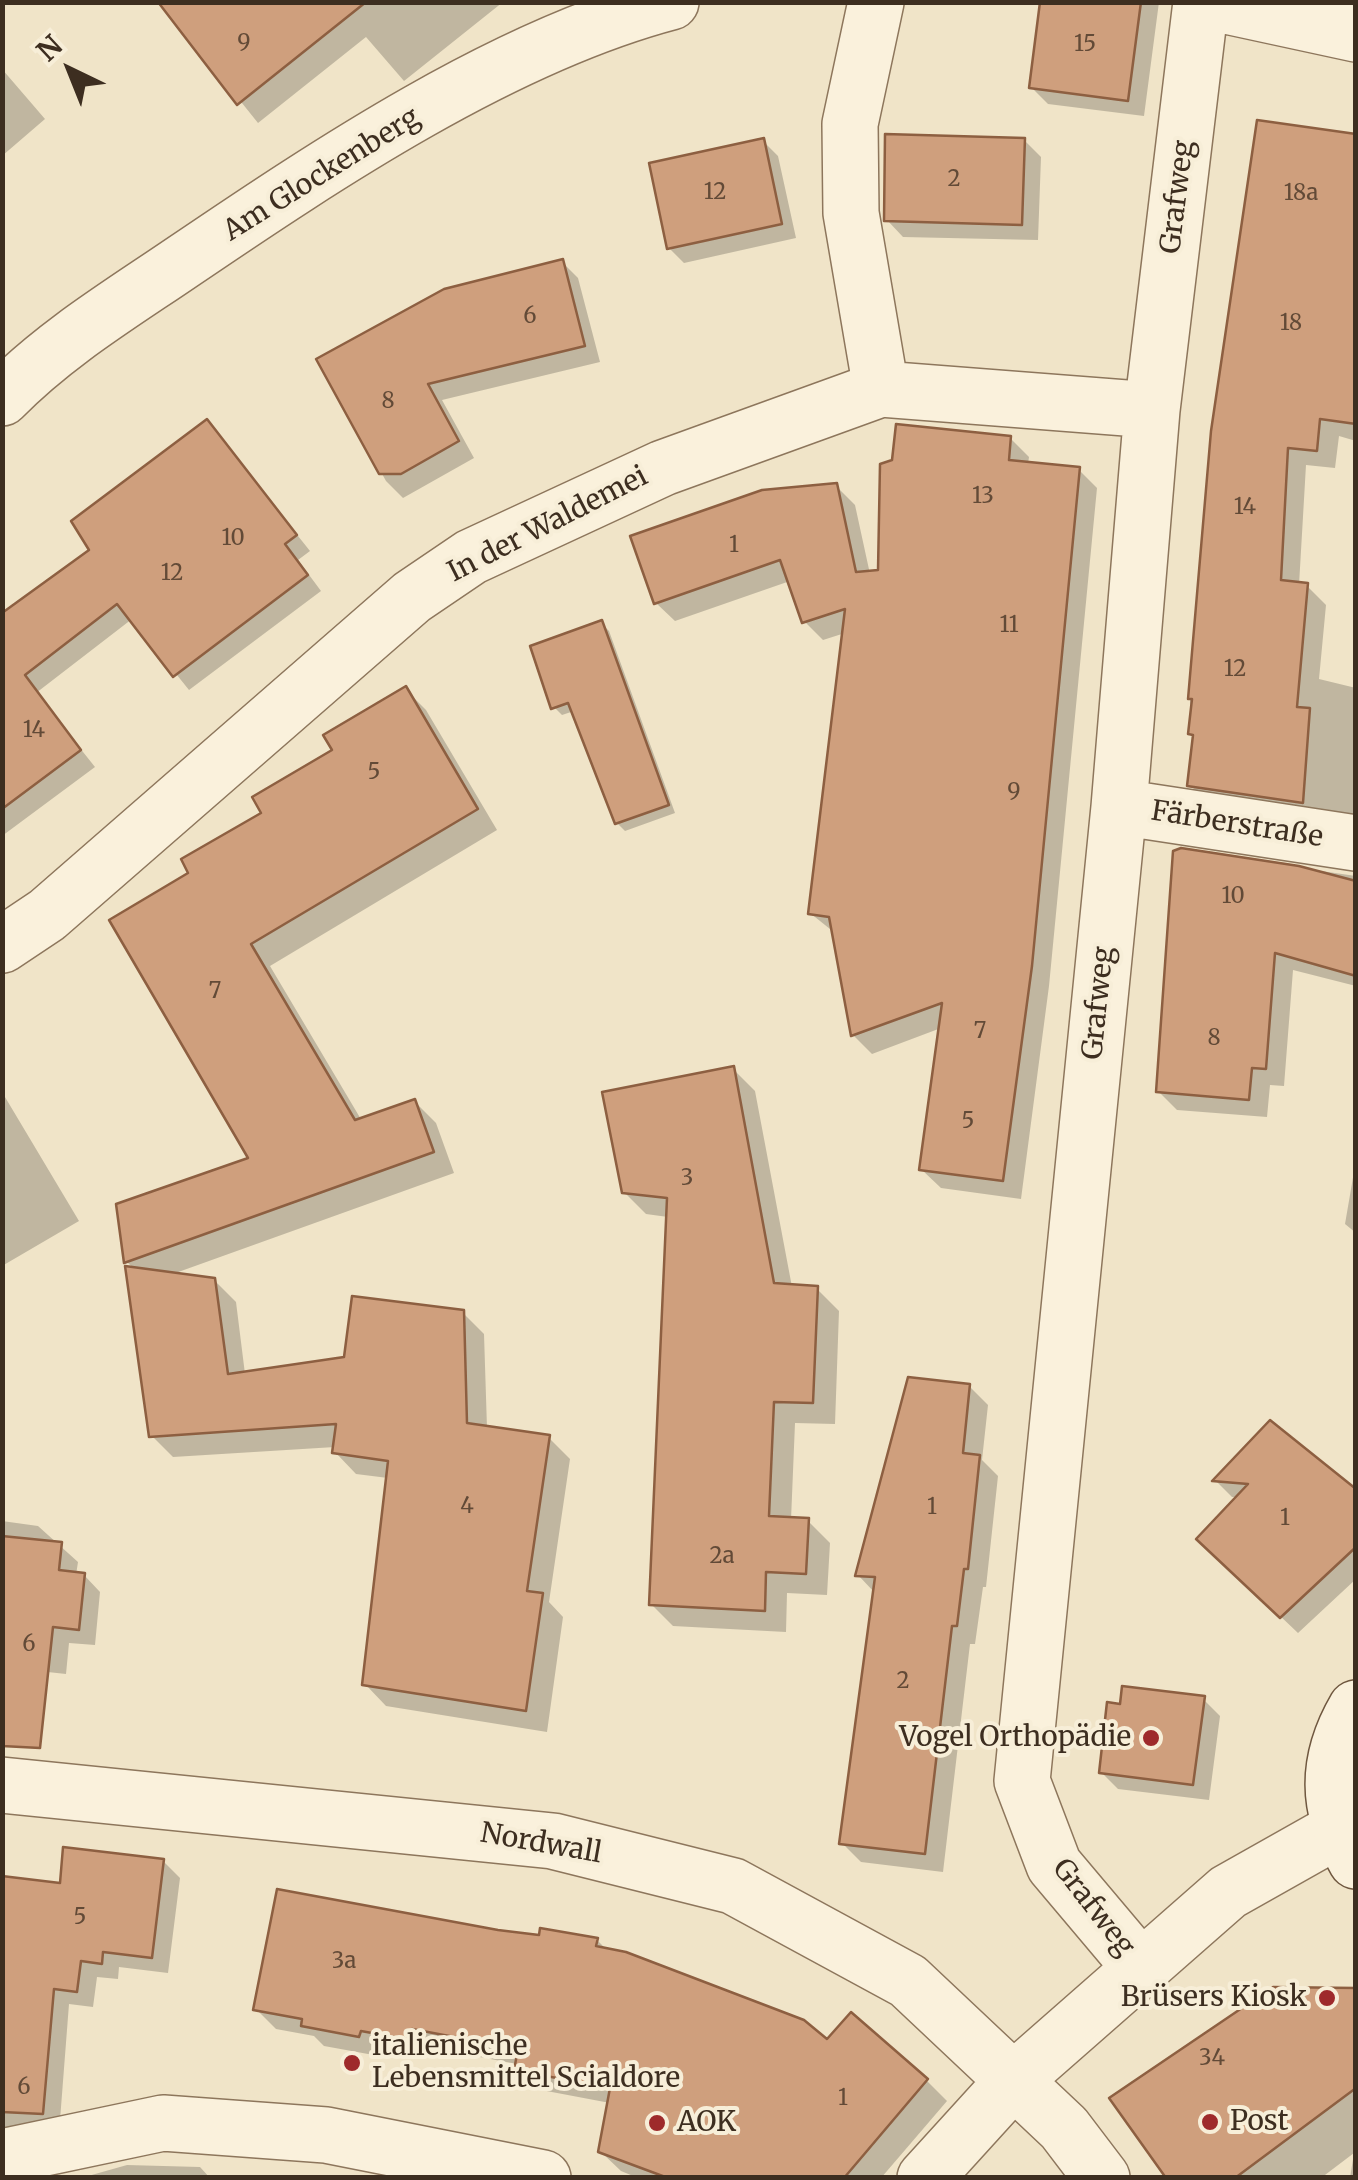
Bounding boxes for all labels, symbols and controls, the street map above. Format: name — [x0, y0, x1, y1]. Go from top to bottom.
north arrow — [20, 20, 120, 120]
text: N — [29, 27, 70, 69]
house number: 9 — [237, 31, 251, 57]
house number: 15 — [1074, 32, 1096, 58]
street label: Am Glockenberg — [218, 101, 426, 249]
street label: Grafweg — [1154, 139, 1202, 255]
house number: 2 — [947, 167, 961, 193]
house number: 12 — [704, 180, 726, 206]
house number: 18a — [1284, 181, 1318, 207]
house number: 6 — [523, 304, 537, 330]
house number: 18 — [1280, 311, 1302, 337]
house number: 8 — [381, 389, 395, 415]
street label: In der Waldemei — [442, 460, 654, 590]
house number: 13 — [972, 484, 994, 510]
house number: 14 — [1234, 495, 1256, 521]
house number: 10 — [221, 526, 245, 552]
house number: 1 — [729, 533, 739, 559]
house number: 12 — [161, 561, 183, 587]
house number: 11 — [999, 613, 1019, 639]
house number: 12 — [1224, 657, 1246, 683]
house number: 14 — [23, 718, 45, 744]
house number: 5 — [368, 760, 380, 786]
house number: 9 — [1007, 780, 1021, 806]
street label: Färberstraße — [1149, 795, 1325, 855]
house number: 10 — [1221, 884, 1245, 910]
street label: Grafweg — [1076, 945, 1122, 1061]
house number: 7 — [209, 979, 221, 1005]
house number: 7 — [974, 1019, 986, 1045]
house number: 8 — [1207, 1026, 1221, 1052]
house number: 5 — [962, 1109, 974, 1135]
house number: 3 — [681, 1166, 693, 1192]
house number: 4 — [460, 1494, 474, 1520]
house number: 1 — [927, 1495, 937, 1521]
house number: 1 — [1280, 1506, 1290, 1532]
house number: 2a — [709, 1544, 735, 1570]
house number: 6 — [22, 1632, 36, 1658]
house number: 2 — [896, 1669, 910, 1695]
place label: Vogel Orthopädie — [899, 1721, 1131, 1755]
marker: Vogel Orthopädie — [1140, 1727, 1162, 1749]
street label: Nordwall — [478, 1817, 604, 1871]
street label: Grafweg — [1045, 1853, 1141, 1963]
house number: 5 — [74, 1905, 86, 1931]
house number: 3a — [332, 1949, 356, 1975]
place label: Brüsers Kiosk — [1121, 1981, 1307, 2015]
marker: Brüsers Kiosk — [1316, 1987, 1338, 2009]
place label: italienische Lebensmittel Scialdore — [372, 2030, 680, 2096]
house number: 34 — [1199, 2046, 1225, 2072]
marker: italienische Lebensmittel Scialdore — [341, 2052, 363, 2074]
house number: 6 — [17, 2075, 31, 2101]
house number: 1 — [838, 2086, 848, 2112]
place label: Post — [1230, 2105, 1288, 2139]
place label: AOK — [677, 2106, 736, 2140]
marker: Post — [1199, 2111, 1221, 2133]
marker: AOK — [646, 2112, 668, 2134]

